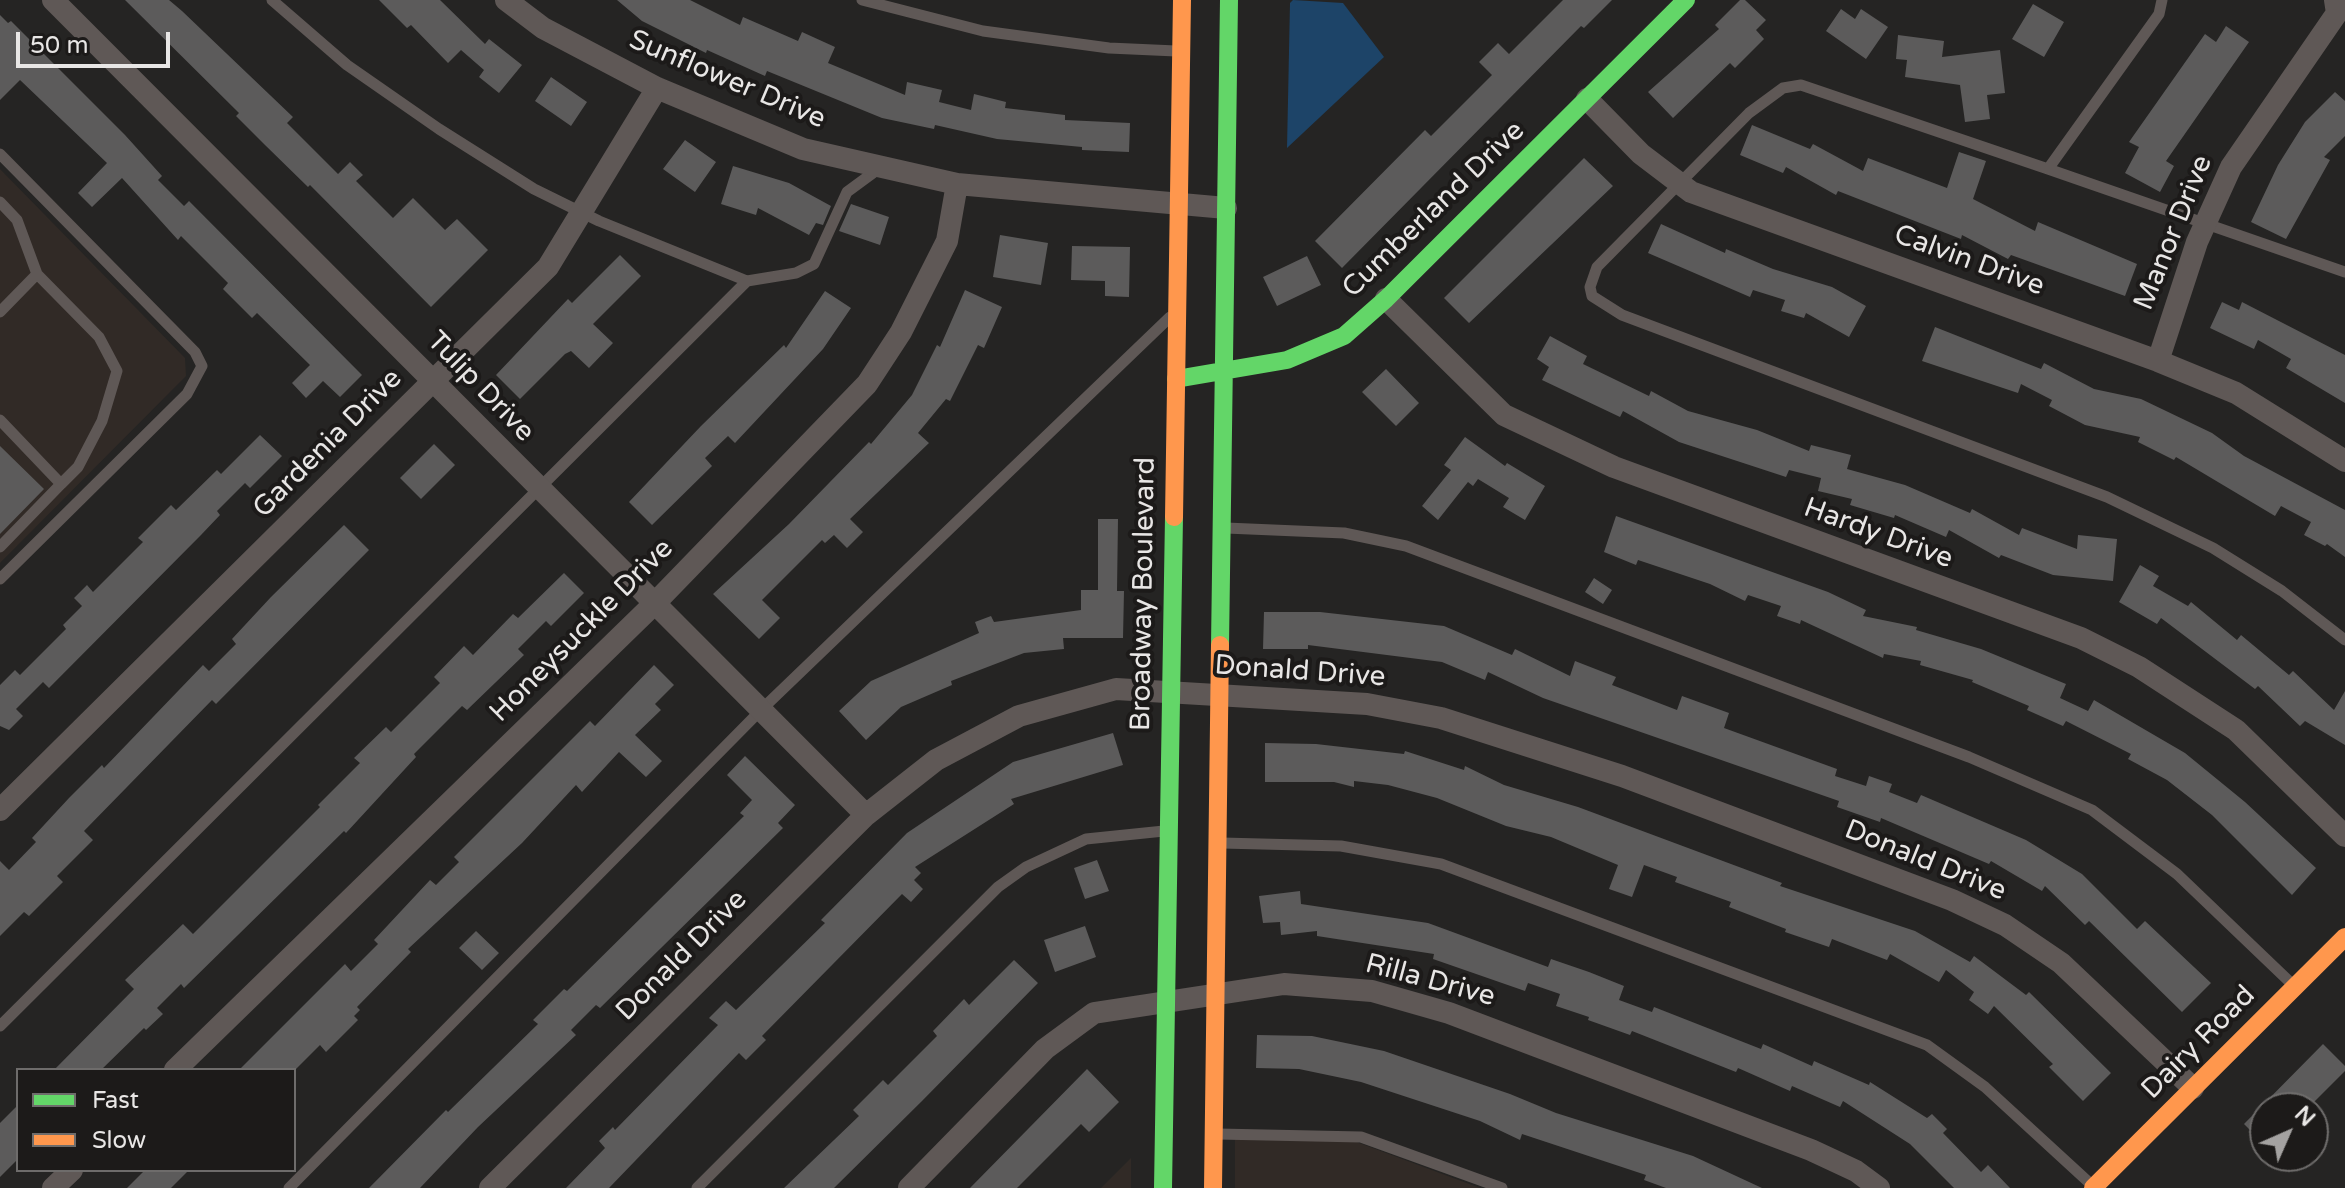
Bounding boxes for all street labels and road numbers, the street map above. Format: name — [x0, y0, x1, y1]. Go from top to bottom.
street label: Sunflower Drive — [624, 23, 830, 137]
street label: Cumberland Drive — [1336, 115, 1532, 305]
street label: Manor Drive — [2128, 151, 2220, 315]
street label: Calvin Drive — [1889, 218, 2049, 304]
street label: Tulip Drive — [419, 325, 541, 449]
street label: Gardenia Drive — [247, 363, 409, 525]
street label: Broadway Boulevard — [1125, 457, 1163, 731]
street label: Hardy Drive — [1799, 492, 1957, 576]
street label: Honeysuckle Drive — [483, 532, 681, 730]
street label: Donald Drive — [1213, 649, 1387, 695]
street label: Donald Drive — [1839, 813, 2011, 909]
street label: Donald Drive — [610, 884, 754, 1028]
street label: Rilla Drive — [1361, 948, 1499, 1014]
street label: Dairy Road — [2135, 979, 2263, 1107]

